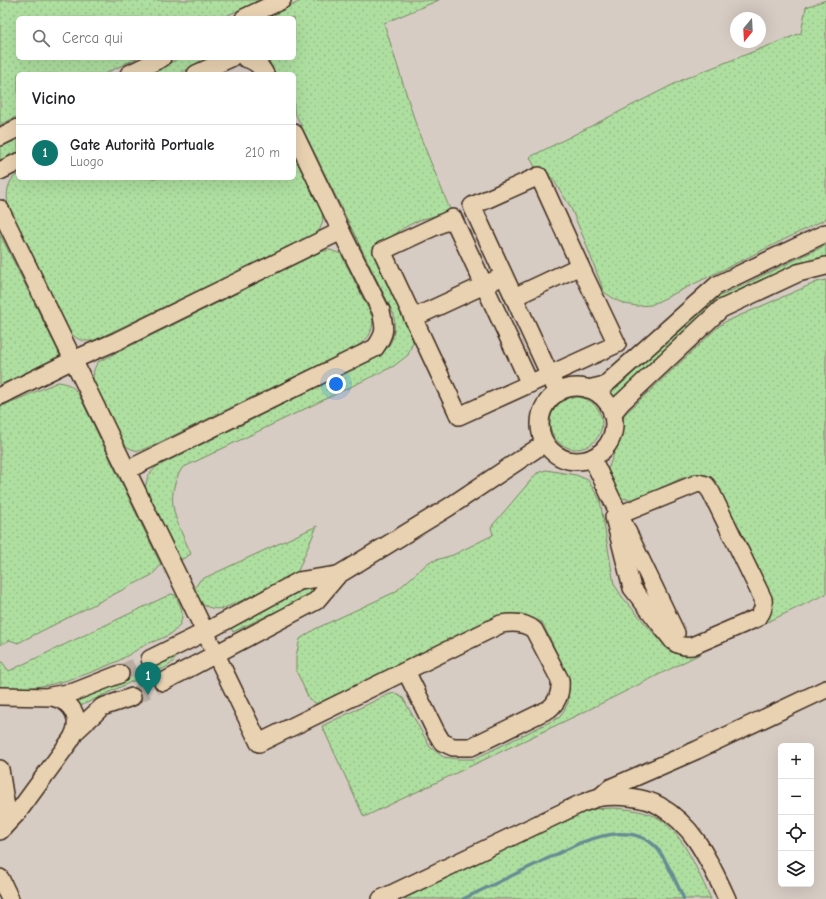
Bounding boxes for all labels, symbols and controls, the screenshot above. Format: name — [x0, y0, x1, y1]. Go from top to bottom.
north arrow — [730, 12, 766, 48]
search box — [16, 16, 296, 60]
icon: search — [30, 27, 52, 49]
text: Cerca qui — [62, 29, 123, 47]
text: Vicino — [32, 89, 75, 108]
text: Gate Autorità Portuale — [70, 136, 214, 154]
text: 1 — [42, 145, 48, 160]
text: 210 m — [245, 145, 280, 160]
text: Luogo — [70, 154, 104, 169]
your location — [326, 374, 346, 394]
pin: 1 — [135, 662, 161, 695]
map controls — [778, 743, 814, 887]
button: + — [778, 743, 814, 779]
button: − — [778, 779, 814, 815]
button: locate — [778, 815, 814, 851]
button: layers — [778, 851, 814, 887]

